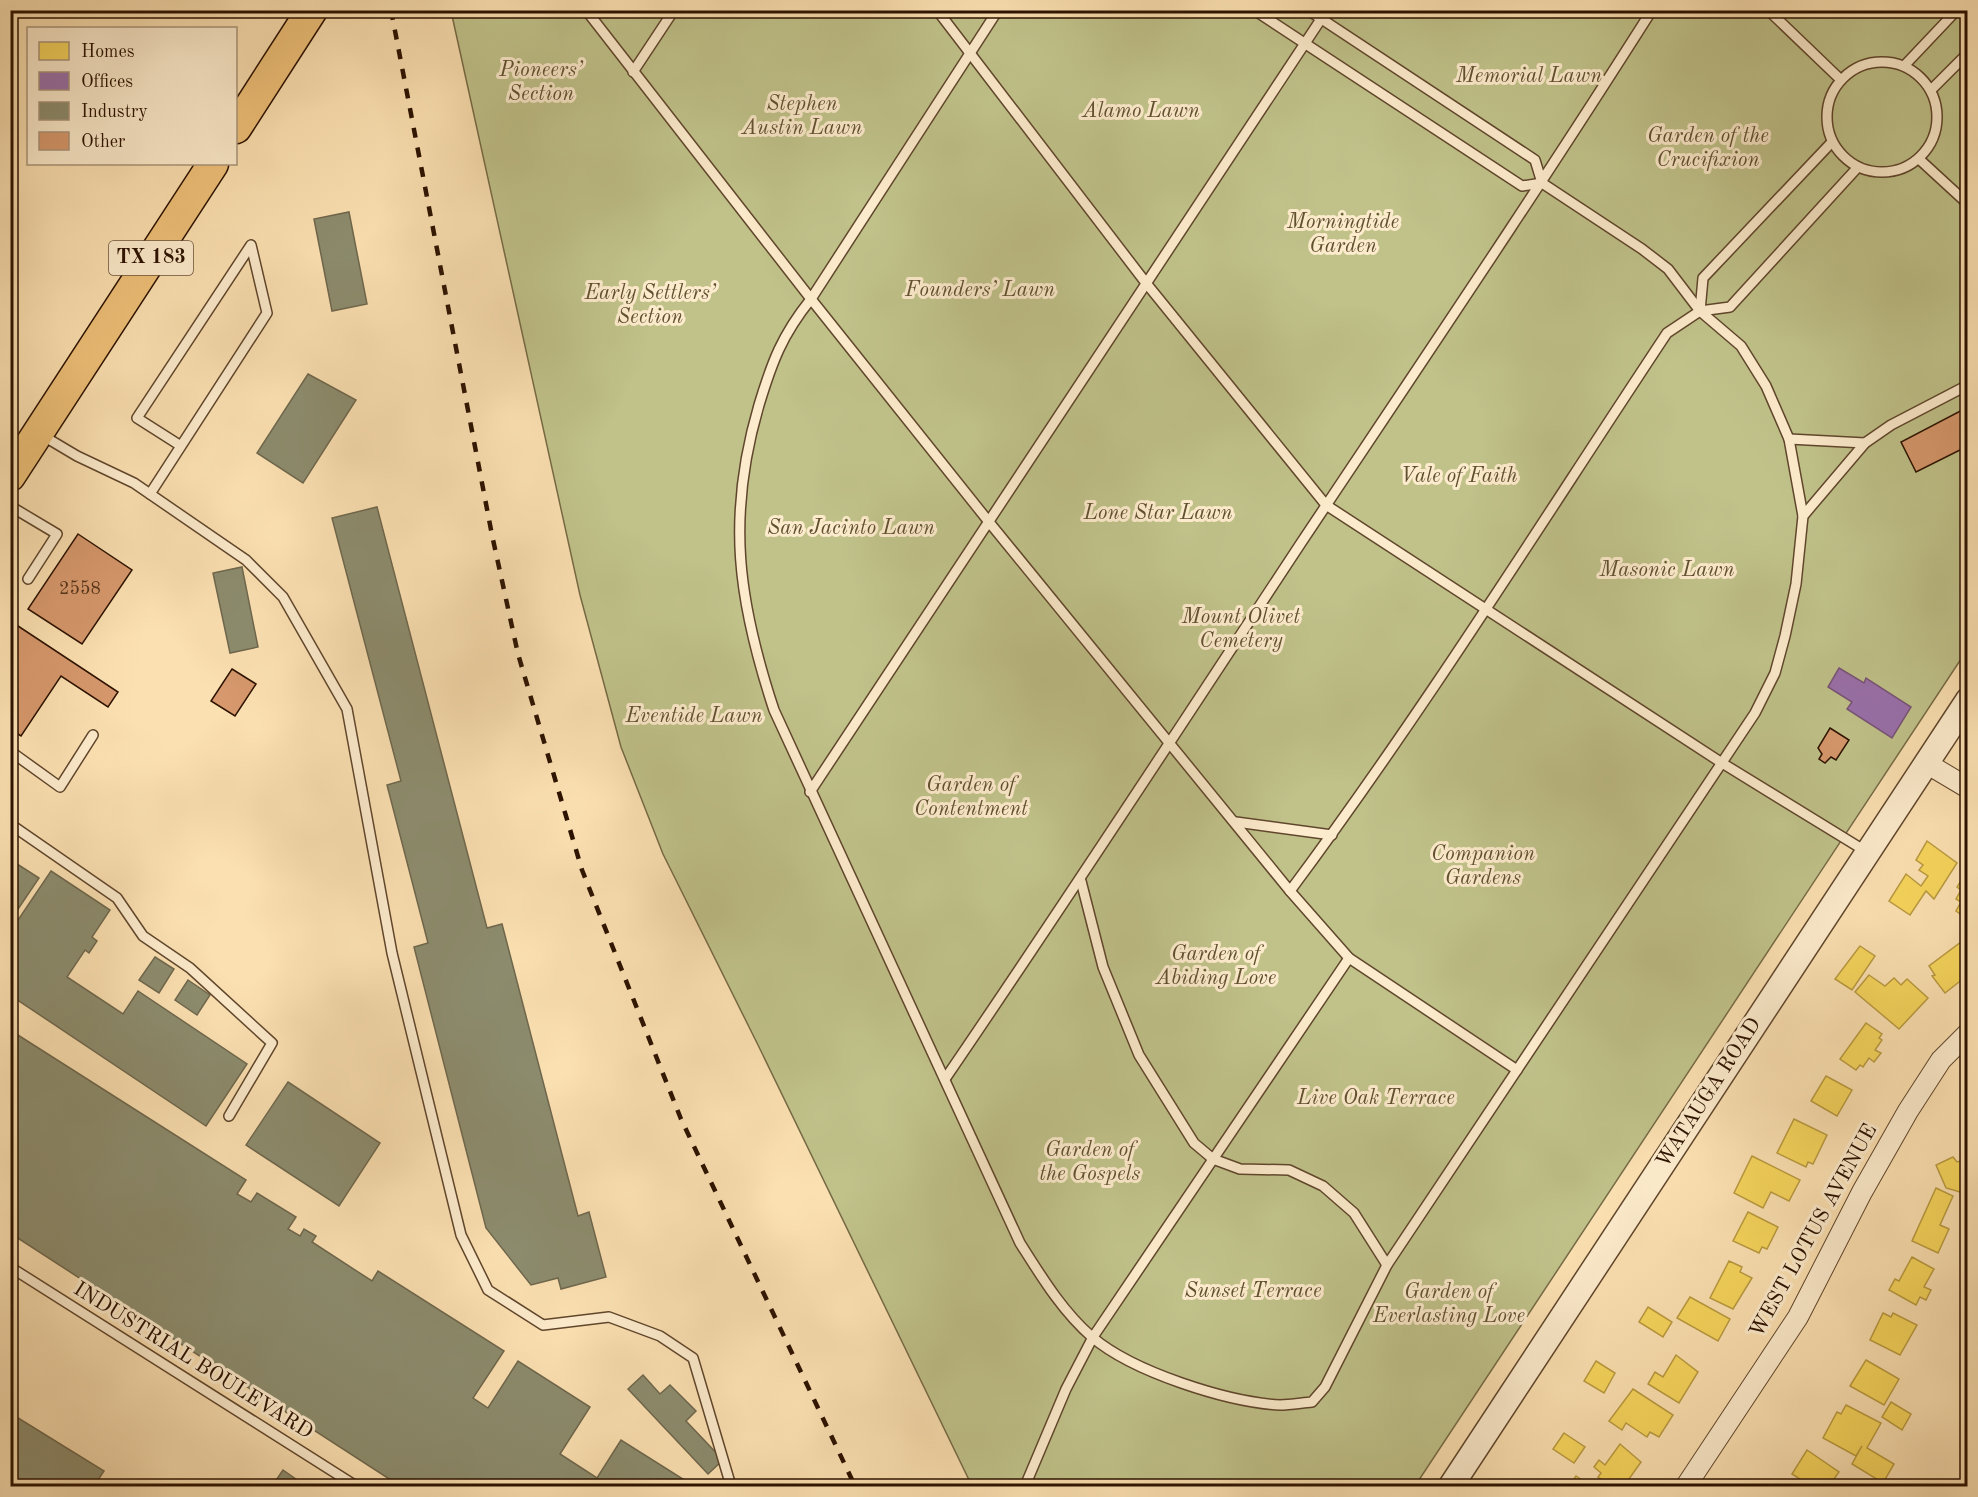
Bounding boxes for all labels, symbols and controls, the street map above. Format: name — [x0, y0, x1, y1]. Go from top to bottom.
legend — [27, 27, 237, 165]
text: Homes — [81, 43, 135, 61]
park label: Pioneers’ Section — [498, 60, 584, 105]
park label: Memorial Lawn — [1455, 66, 1602, 87]
text: Offices — [81, 73, 133, 91]
park label: Stephen Austin Lawn — [741, 94, 862, 139]
park label: Alamo Lawn — [1081, 101, 1200, 122]
text: Industry — [81, 103, 148, 121]
park label: Garden of the Crucifixion — [1647, 126, 1769, 171]
text: Other — [81, 133, 126, 151]
park label: Morningtide Garden — [1286, 212, 1399, 257]
road number: TX 183 — [109, 241, 193, 275]
park label: Founders’ Lawn — [904, 280, 1055, 301]
park label: Early Settlers’ Section — [583, 283, 717, 328]
park label: Vale of Faith — [1401, 466, 1518, 487]
park label: Lone Star Lawn — [1083, 503, 1232, 524]
park label: San Jacinto Lawn — [767, 518, 935, 539]
park label: Masonic Lawn — [1599, 560, 1734, 581]
house number: 2558 — [59, 580, 101, 598]
park label: Mount Olivet Cemetery — [1181, 607, 1300, 652]
park label: Eventide Lawn — [624, 706, 763, 727]
park label: Garden of Contentment — [914, 775, 1028, 820]
park label: Companion Gardens — [1431, 844, 1535, 889]
park label: Garden of Abiding Love — [1155, 944, 1276, 989]
street label: WATAUGA ROAD — [1653, 1014, 1765, 1172]
park label: Live Oak Terrace — [1296, 1088, 1455, 1109]
street label: WEST LOTUS AVENUE — [1747, 1121, 1881, 1341]
park label: Garden of the Gospels — [1040, 1140, 1141, 1185]
street label: INDUSTRIAL BOULEVARD — [70, 1278, 316, 1444]
park label: Sunset Terrace — [1184, 1281, 1322, 1302]
park label: Garden of Everlasting Love — [1372, 1282, 1525, 1327]

